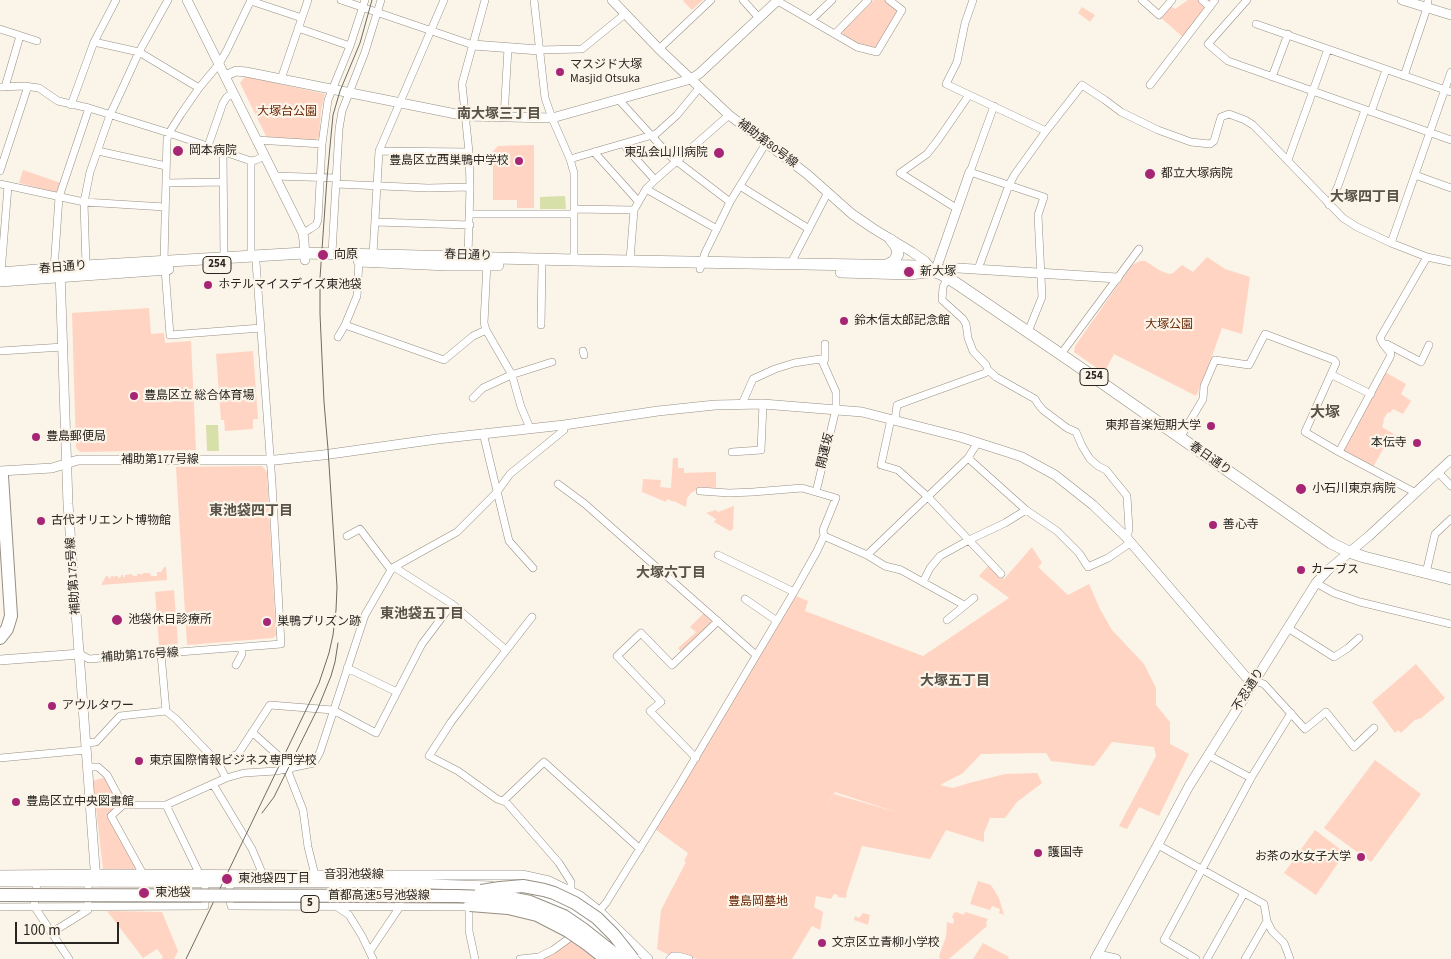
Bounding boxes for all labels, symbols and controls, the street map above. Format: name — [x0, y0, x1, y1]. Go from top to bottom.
place label: マスジド大塚 Masjid Otsuka — [570, 58, 642, 86]
marker: マスジド大塚 Masjid Otsuka — [554, 66, 566, 78]
park label: 大塚台公園 — [257, 105, 317, 119]
district label: 南大塚三丁目 — [457, 107, 541, 123]
street label: 補助第80号線 — [734, 117, 800, 171]
marker: 岡本病院 — [171, 144, 185, 158]
place label: 岡本病院 — [189, 144, 237, 158]
place label: 東弘会山川病院 — [624, 146, 708, 160]
marker: 東弘会山川病院 — [712, 146, 726, 160]
place label: 豊島区立西巣鴨中学校 — [389, 154, 509, 168]
marker: 豊島区立西巣鴨中学校 — [513, 155, 525, 167]
marker: 都立大塚病院 — [1143, 167, 1157, 181]
place label: 都立大塚病院 — [1161, 167, 1233, 181]
district label: 大塚四丁目 — [1330, 190, 1400, 206]
marker: 向原 — [316, 248, 330, 262]
place label: 向原 — [334, 248, 358, 262]
street label: 春日通り — [444, 248, 492, 264]
road number: 254 — [203, 256, 231, 274]
street label: 春日通り — [38, 259, 88, 277]
marker: 新大塚 — [902, 265, 916, 279]
place label: 新大塚 — [920, 265, 956, 279]
place label: ホテルマイスデイズ東池袋 — [218, 278, 362, 292]
marker: ホテルマイスデイズ東池袋 — [202, 279, 214, 291]
place label: 鈴木信太郎記念館 — [854, 314, 950, 328]
marker: 鈴木信太郎記念館 — [838, 315, 850, 327]
park label: 大塚公園 — [1145, 318, 1193, 332]
road number: 254 — [1080, 368, 1108, 386]
place label: 豊島区立 総合体育場 — [144, 389, 254, 403]
marker: 豊島区立 総合体育場 — [128, 390, 140, 402]
district label: 大塚 — [1310, 405, 1340, 423]
place label: 東邦音楽短期大学 — [1105, 419, 1201, 433]
marker: 東邦音楽短期大学 — [1205, 420, 1217, 432]
place label: 豊島郵便局 — [46, 430, 106, 444]
marker: 豊島郵便局 — [30, 431, 42, 443]
street label: 開運坂 — [815, 432, 837, 470]
place label: 本伝寺 — [1371, 436, 1407, 450]
marker: 本伝寺 — [1411, 437, 1423, 449]
street label: 春日通り — [1186, 439, 1234, 479]
street label: 補助第177号線 — [121, 453, 199, 467]
marker: 小石川東京病院 — [1294, 482, 1308, 496]
place label: 小石川東京病院 — [1312, 482, 1396, 496]
district label: 東池袋四丁目 — [209, 504, 293, 520]
place label: 古代オリエント博物館 — [51, 514, 171, 528]
marker: 古代オリエント博物館 — [35, 515, 47, 527]
place label: 善心寺 — [1223, 518, 1259, 532]
marker: 善心寺 — [1207, 519, 1219, 531]
street label: 補助第175号線 — [64, 537, 84, 615]
place label: カーブス — [1311, 563, 1359, 577]
marker: カーブス — [1295, 564, 1307, 576]
district label: 大塚六丁目 — [636, 566, 706, 582]
district label: 東池袋五丁目 — [380, 607, 464, 623]
marker: 池袋休日診療所 — [110, 613, 124, 627]
place label: 池袋休日診療所 — [128, 613, 212, 627]
place label: 巣鴨プリズン跡 — [277, 615, 361, 629]
marker: 巣鴨プリズン跡 — [261, 616, 273, 628]
street label: 補助第176号線 — [101, 646, 179, 666]
street label: 不忍通り — [1230, 666, 1268, 714]
district label: 大塚五丁目 — [920, 674, 990, 690]
place label: アウルタワー — [62, 699, 134, 713]
marker: アウルタワー — [46, 700, 58, 712]
place label: 東京国際情報ビジネス専門学校 — [149, 754, 317, 768]
marker: 東京国際情報ビジネス専門学校 — [133, 755, 145, 767]
place label: 豊島区立中央図書館 — [26, 795, 134, 809]
marker: 豊島区立中央図書館 — [10, 796, 22, 808]
place label: 護国寺 — [1048, 846, 1084, 860]
marker: 護国寺 — [1032, 847, 1044, 859]
place label: お茶の水女子大学 — [1255, 850, 1351, 864]
marker: お茶の水女子大学 — [1355, 851, 1367, 863]
street label: 音羽池袋線 — [324, 868, 384, 882]
marker: 東池袋四丁目 — [220, 872, 234, 886]
place label: 東池袋四丁目 — [238, 872, 310, 886]
marker: 東池袋 — [137, 886, 151, 900]
place label: 東池袋 — [155, 886, 191, 900]
street label: 首都高速5号池袋線 — [328, 889, 430, 903]
park label: 豊島岡墓地 — [728, 895, 788, 909]
road number: 5 — [301, 896, 319, 912]
scale bar — [18, 912, 121, 944]
text: 100 m — [23, 920, 61, 941]
place label: 文京区立青柳小学校 — [832, 936, 940, 950]
marker: 文京区立青柳小学校 — [816, 937, 828, 949]

